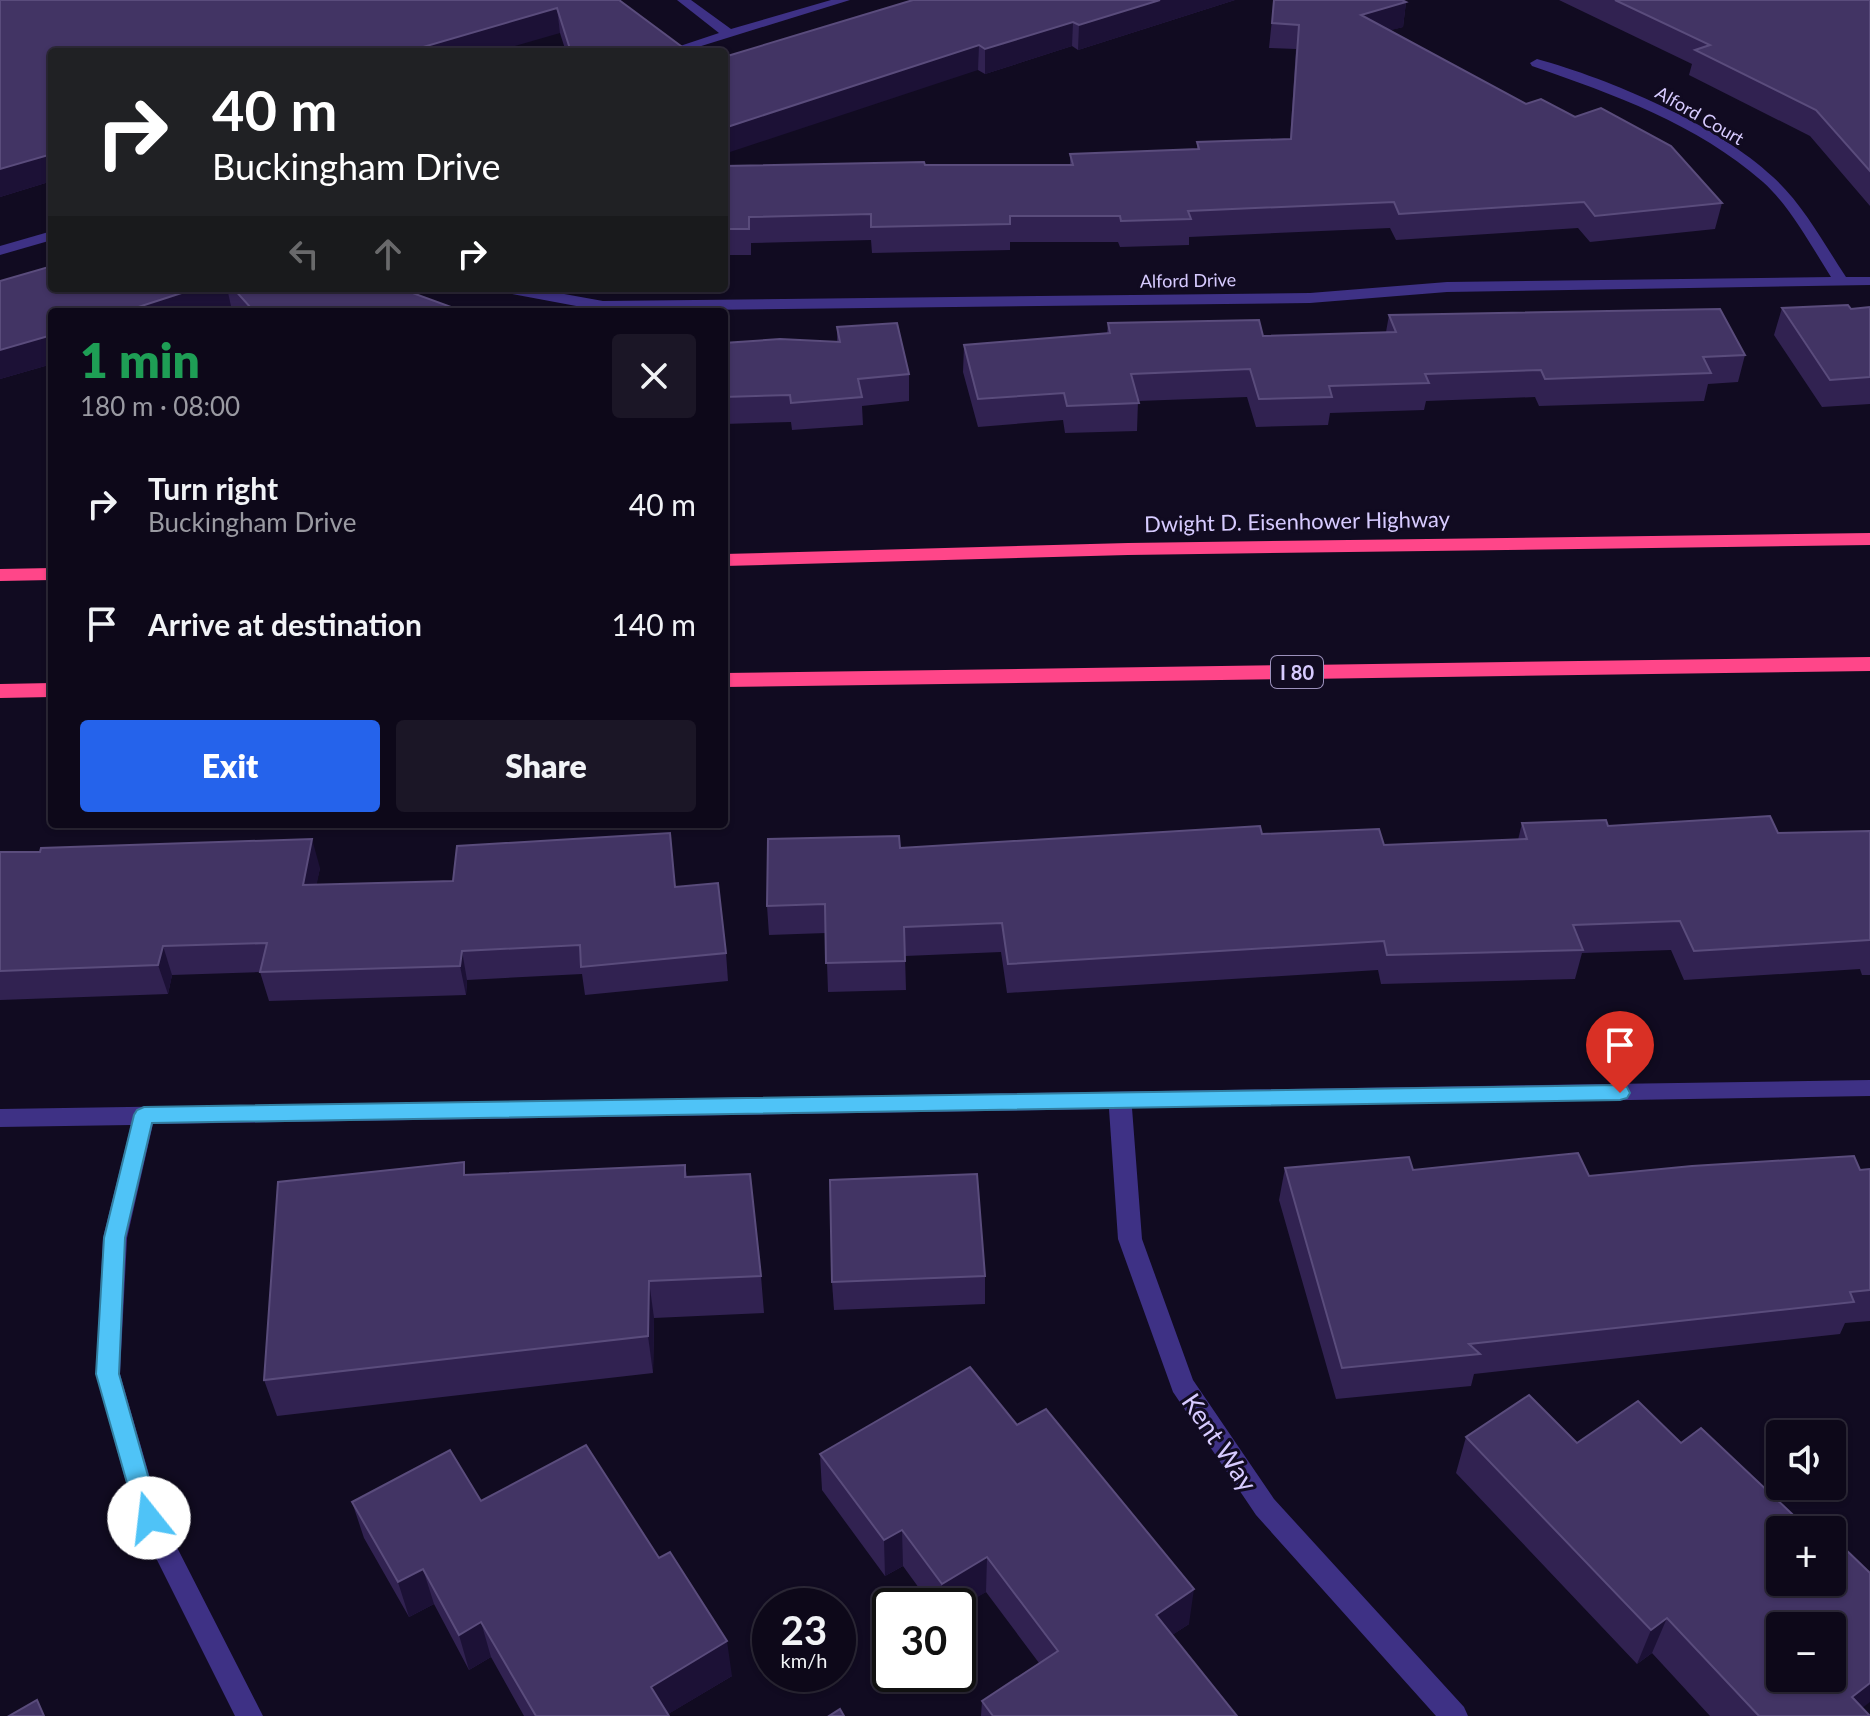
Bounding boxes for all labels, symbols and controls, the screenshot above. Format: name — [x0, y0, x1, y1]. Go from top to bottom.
text: 40 m — [212, 76, 337, 143]
icon: right — [80, 80, 184, 184]
street label: Alford Court — [1652, 81, 1749, 149]
text: Buckingham Drive — [212, 144, 501, 188]
icon: left — [282, 232, 326, 276]
icon: ahead — [366, 232, 410, 276]
icon: right — [450, 232, 494, 276]
street label: Alford Drive — [1140, 268, 1236, 292]
text: 1 min — [80, 331, 200, 388]
button: close — [612, 334, 696, 418]
text: 180 m · 08:00 — [80, 390, 240, 422]
text: Turn right — [148, 470, 278, 506]
icon: right — [80, 482, 124, 526]
text: 40 m — [629, 486, 696, 522]
street label: Dwight D. Eisenhower Highway — [1144, 505, 1451, 537]
text: Buckingham Drive — [148, 506, 356, 538]
icon: arrive — [80, 602, 124, 646]
text: Arrive at destination — [148, 606, 422, 642]
text: 140 m — [611, 606, 696, 642]
road number: I 80 — [1271, 656, 1323, 688]
button: Exit — [80, 720, 380, 812]
button: Share — [396, 720, 696, 812]
pin — [1586, 1011, 1654, 1093]
icon: arrive — [1598, 1023, 1642, 1067]
street label: Kent Way — [1176, 1387, 1265, 1498]
map controls — [1766, 1420, 1846, 1692]
button: sound — [1766, 1420, 1846, 1500]
position arrow — [107, 1476, 191, 1560]
button: + — [1766, 1516, 1846, 1596]
speed limit sign: 30 — [872, 1588, 976, 1692]
text: 23 — [781, 1606, 827, 1654]
button: − — [1766, 1612, 1846, 1692]
text: km/h — [781, 1648, 827, 1672]

